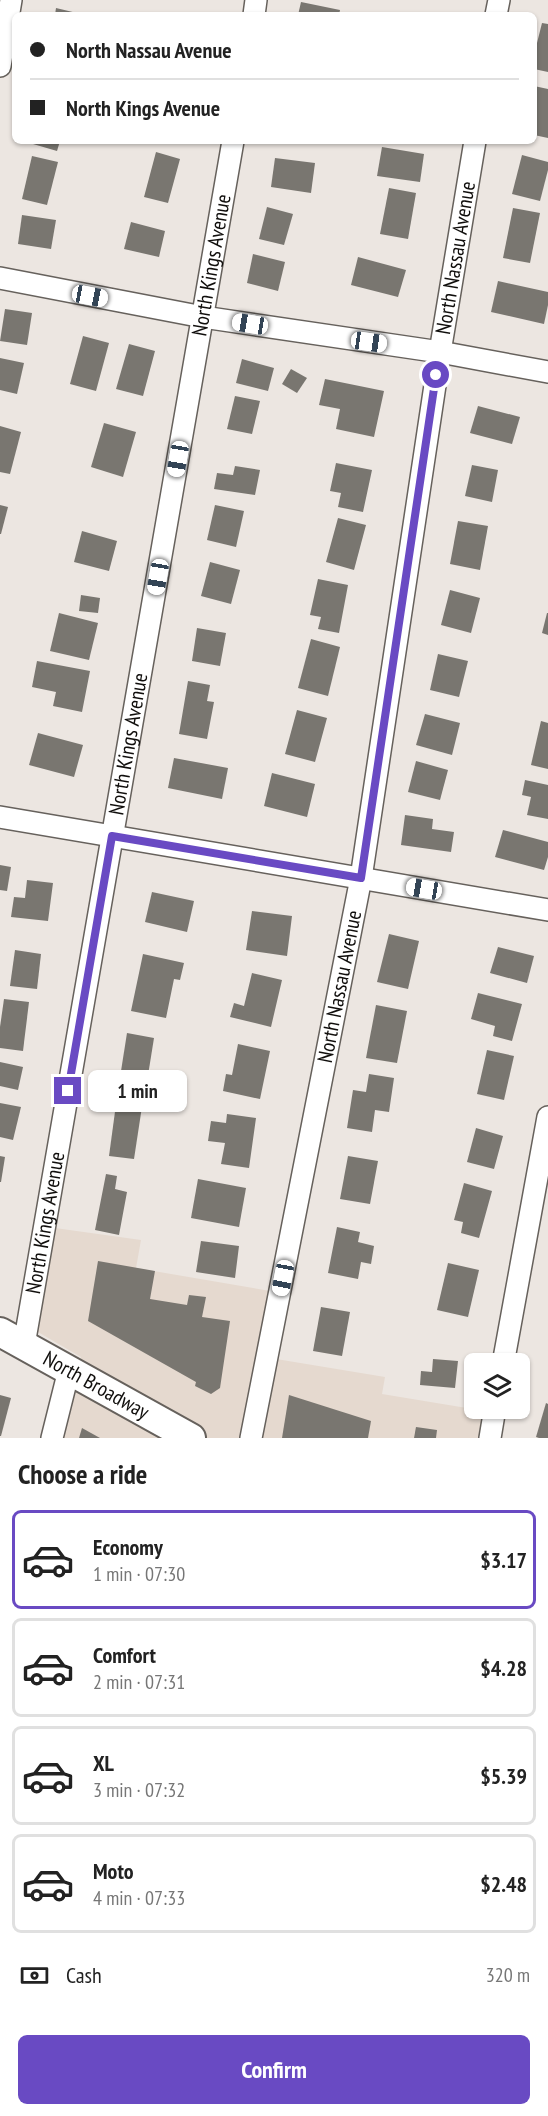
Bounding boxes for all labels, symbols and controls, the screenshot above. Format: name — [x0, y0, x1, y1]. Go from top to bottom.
text: North Nassau Avenue — [66, 36, 232, 64]
text: North Kings Avenue — [66, 94, 220, 122]
street label: North Nassau Avenue — [429, 179, 481, 336]
street label: North Kings Avenue — [185, 192, 237, 338]
car — [71, 284, 109, 308]
car — [231, 312, 269, 336]
car — [350, 331, 388, 353]
route start — [422, 361, 449, 388]
car — [166, 440, 190, 478]
car — [146, 558, 170, 596]
street label: North Kings Avenue — [102, 671, 153, 817]
car — [405, 877, 443, 901]
street label: North Nassau Avenue — [311, 908, 367, 1065]
callout: 1 min — [89, 1070, 188, 1112]
route end — [54, 1077, 81, 1104]
text: 1 min — [117, 1078, 158, 1104]
street label: North Kings Avenue — [19, 1150, 70, 1296]
car — [271, 1259, 295, 1297]
street label: North Broadway — [39, 1345, 154, 1425]
map controls — [464, 1353, 530, 1419]
button: layers — [464, 1353, 530, 1419]
text: Choose a ride — [18, 1457, 147, 1491]
icon: car — [21, 1533, 75, 1587]
text: Economy — [93, 1533, 163, 1561]
text: $3.17 — [480, 1546, 527, 1574]
text: 1 min · 07:30 — [93, 1561, 185, 1587]
icon: car — [21, 1641, 75, 1695]
text: Comfort — [93, 1641, 156, 1669]
text: $4.28 — [480, 1654, 527, 1682]
text: 2 min · 07:31 — [93, 1669, 185, 1695]
icon: car — [21, 1749, 75, 1803]
text: XL — [93, 1749, 114, 1777]
text: $5.39 — [480, 1762, 527, 1790]
text: 3 min · 07:32 — [93, 1777, 185, 1803]
icon: car — [21, 1857, 75, 1911]
text: Moto — [93, 1857, 134, 1885]
text: $2.48 — [480, 1870, 527, 1898]
text: 4 min · 07:33 — [93, 1885, 185, 1911]
icon: cash — [18, 1959, 51, 1992]
text: Cash — [66, 1961, 102, 1989]
text: 320 m — [486, 1962, 530, 1988]
button: Confirm — [18, 2035, 530, 2104]

